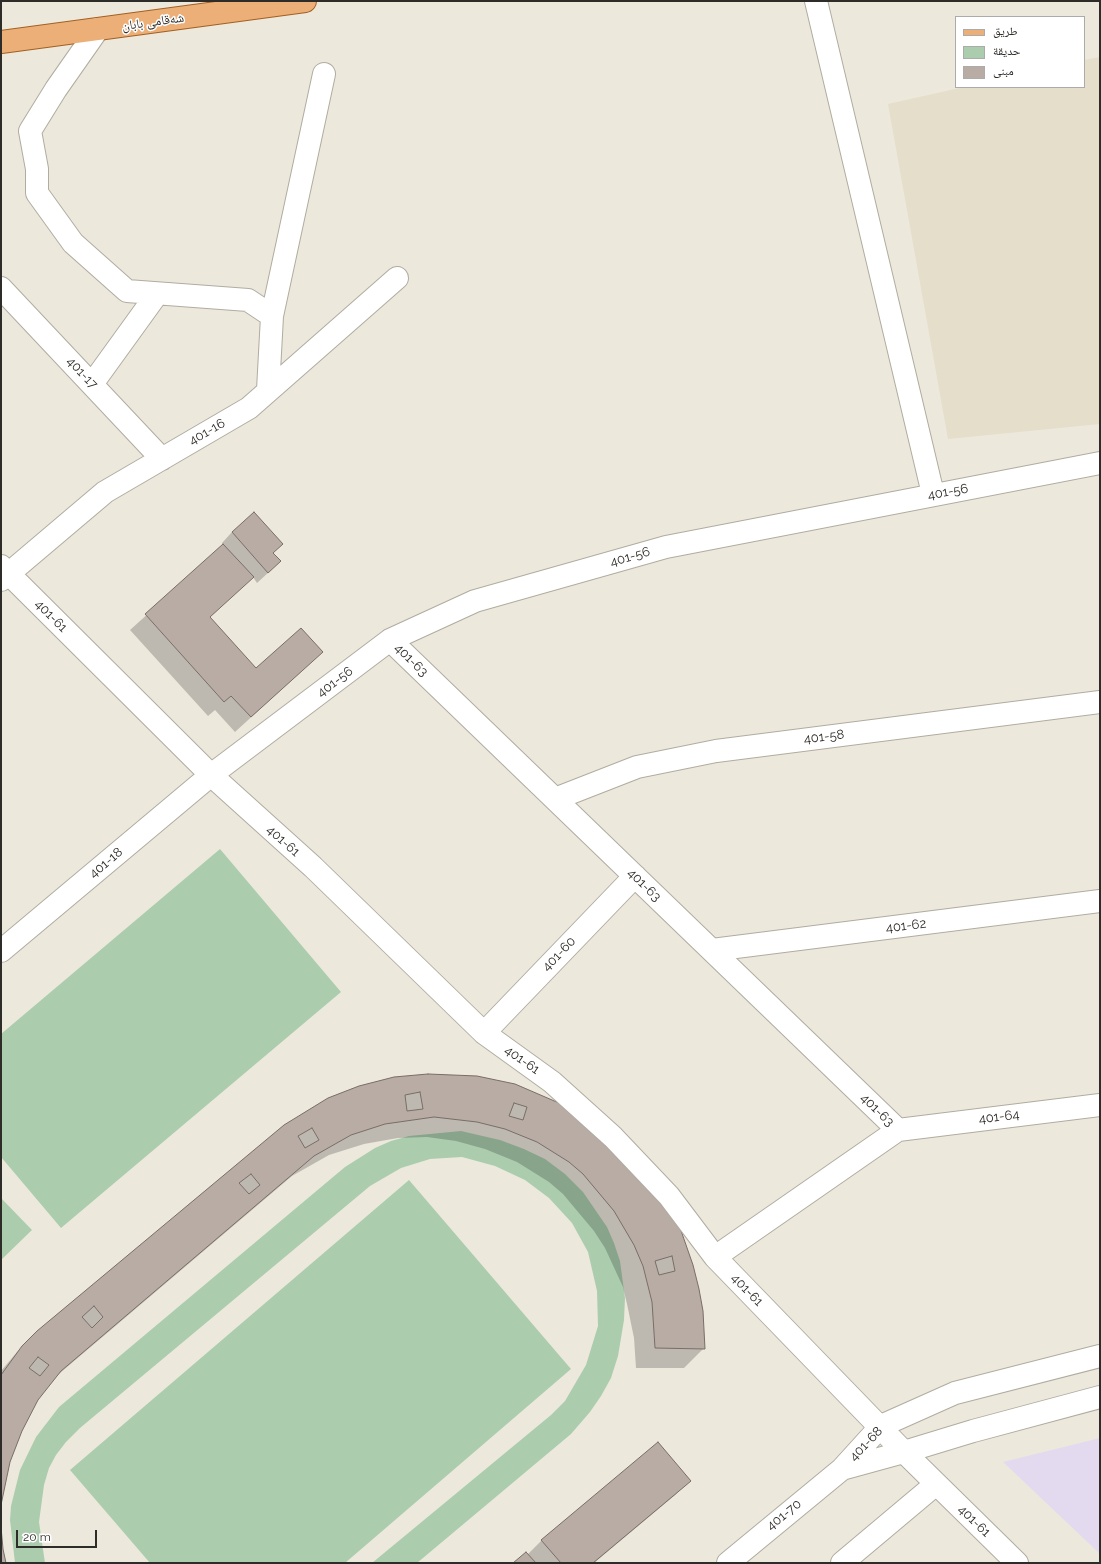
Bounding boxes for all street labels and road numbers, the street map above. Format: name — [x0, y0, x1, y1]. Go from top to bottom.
street label: شەقامی بابان — [121, 10, 185, 34]
street label: 401-17 — [63, 354, 101, 392]
street label: 401-16 — [186, 415, 228, 449]
street label: 401-56 — [927, 481, 969, 503]
street label: 401-56 — [608, 544, 652, 570]
street label: 401-61 — [32, 597, 70, 635]
street label: 401-63 — [391, 640, 431, 680]
street label: 401-56 — [314, 663, 356, 701]
street label: 401-58 — [803, 727, 845, 747]
street label: 401-61 — [263, 822, 303, 860]
street label: 401-18 — [86, 844, 126, 882]
street label: 401-63 — [624, 865, 664, 905]
street label: 401-62 — [885, 916, 927, 936]
street label: 401-60 — [539, 934, 579, 974]
street label: 401-61 — [501, 1042, 543, 1078]
street label: 401-63 — [857, 1090, 897, 1130]
street label: 401-64 — [978, 1107, 1020, 1127]
street label: 401-61 — [728, 1270, 766, 1310]
street label: 401-68 — [846, 1424, 886, 1464]
street label: 401-70 — [763, 1496, 805, 1534]
street label: 401-61 — [954, 1502, 994, 1540]

